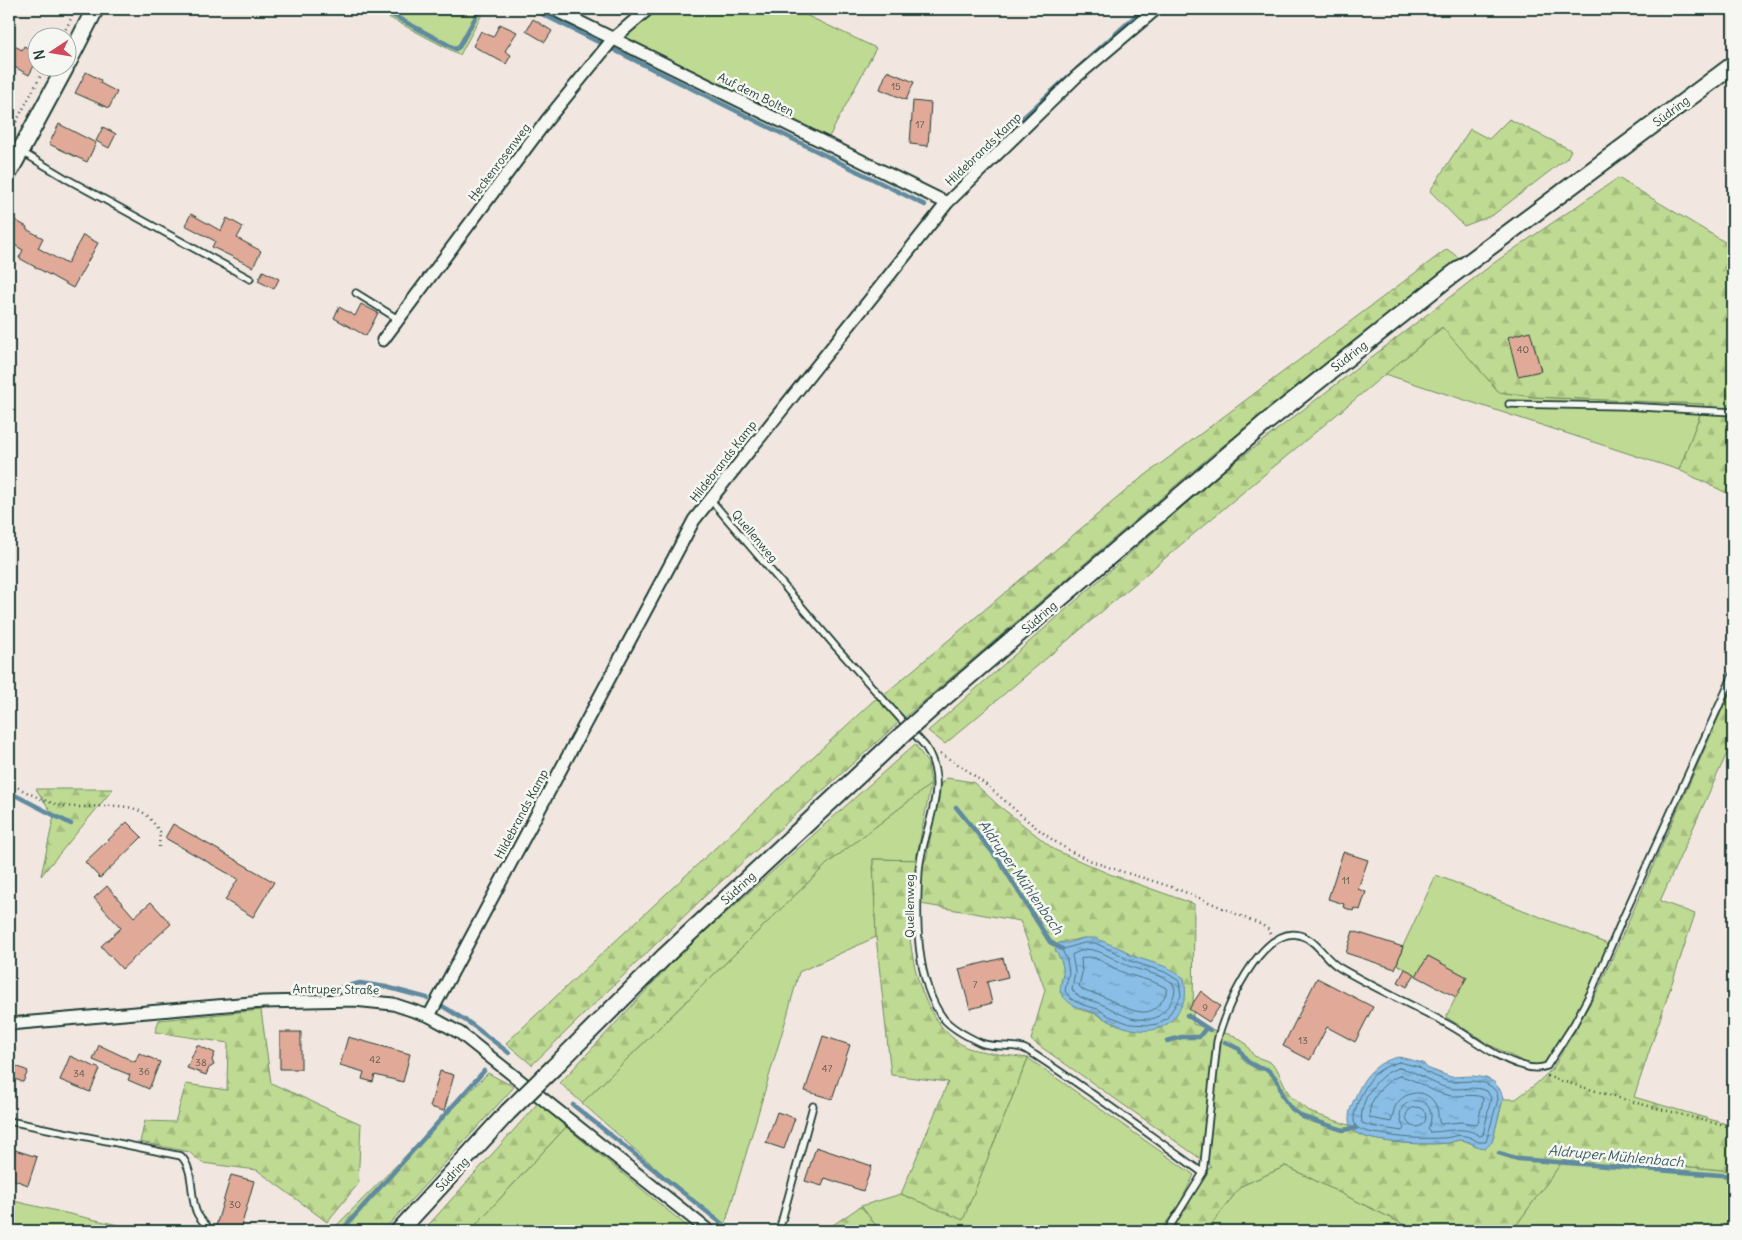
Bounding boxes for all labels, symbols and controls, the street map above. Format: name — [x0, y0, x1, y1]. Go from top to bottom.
north arrow — [28, 28, 78, 78]
text: N — [29, 48, 49, 61]
street label: Auf dem Bolten — [715, 69, 797, 119]
house number: 15 — [891, 80, 901, 93]
street label: Südring — [1650, 92, 1692, 130]
street label: Hildebrands Kamp — [942, 109, 1024, 189]
house number: 17 — [916, 118, 925, 131]
street label: Heckenrosenweg — [465, 120, 533, 204]
street label: Südring — [1328, 337, 1370, 375]
house number: 40 — [1517, 343, 1529, 356]
street label: Hildebrands Kamp — [686, 417, 760, 505]
street label: Quellenweg — [729, 507, 781, 565]
street label: Südring — [1018, 598, 1060, 636]
street label: Hildebrands Kamp — [491, 766, 551, 861]
water label: Aldruper Mühlenbach — [975, 816, 1068, 939]
street label: Südring — [718, 868, 758, 908]
street label: Quellenweg — [902, 874, 917, 938]
house number: 11 — [1342, 874, 1350, 887]
house number: 7 — [973, 978, 978, 991]
street label: Antruper Straße — [293, 981, 379, 997]
house number: 9 — [1202, 1001, 1208, 1014]
house number: 13 — [1298, 1034, 1308, 1047]
house number: 42 — [369, 1053, 381, 1066]
house number: 38 — [195, 1056, 207, 1069]
house number: 47 — [822, 1062, 832, 1075]
house number: 36 — [138, 1065, 150, 1078]
house number: 34 — [73, 1067, 85, 1080]
water label: Aldruper Mühlenbach — [1547, 1141, 1685, 1171]
street label: Südring — [432, 1154, 472, 1194]
house number: 30 — [229, 1198, 241, 1211]

